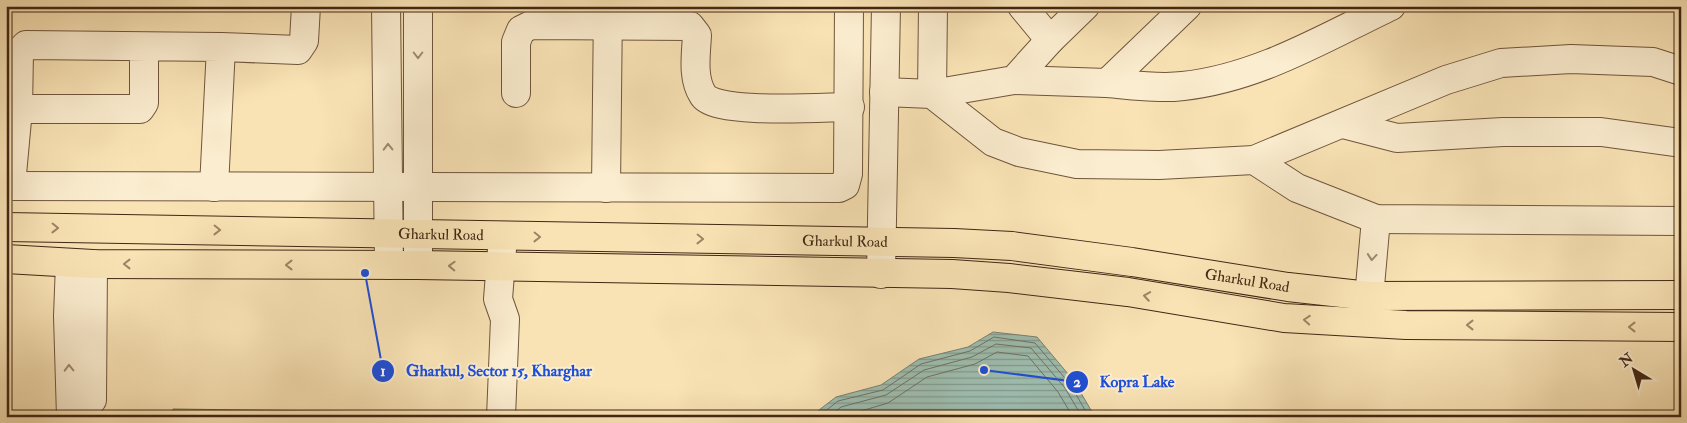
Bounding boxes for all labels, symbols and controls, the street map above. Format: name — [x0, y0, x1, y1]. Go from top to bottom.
one-way arrow — [413, 52, 423, 59]
one-way arrow — [383, 142, 393, 150]
one-way arrow — [52, 223, 59, 233]
street label: Gharkul Road — [398, 224, 484, 245]
one-way arrow — [214, 225, 222, 236]
street label: Gharkul Road — [802, 231, 888, 251]
one-way arrow — [534, 232, 542, 242]
one-way arrow — [696, 234, 704, 245]
one-way arrow — [1367, 254, 1378, 262]
one-way arrow — [123, 259, 130, 269]
one-way arrow — [285, 260, 293, 270]
one-way arrow — [448, 261, 456, 272]
street label: Gharkul Road — [1204, 264, 1292, 297]
one-way arrow — [1142, 291, 1151, 301]
one-way arrow — [1303, 314, 1311, 325]
one-way arrow — [1465, 320, 1473, 331]
one-way arrow — [1628, 322, 1636, 332]
north arrow — [1610, 346, 1660, 396]
text: N — [1615, 349, 1637, 371]
callout: Gharkul, Sector 15, Kharghar — [371, 355, 602, 386]
text: Gharkul, Sector 15, Kharghar — [406, 361, 593, 382]
text: 1 — [380, 362, 386, 381]
one-way arrow — [64, 364, 75, 372]
callout: Kopra Lake — [1065, 366, 1184, 397]
text: Kopra Lake — [1100, 372, 1175, 393]
text: 2 — [1073, 373, 1081, 392]

